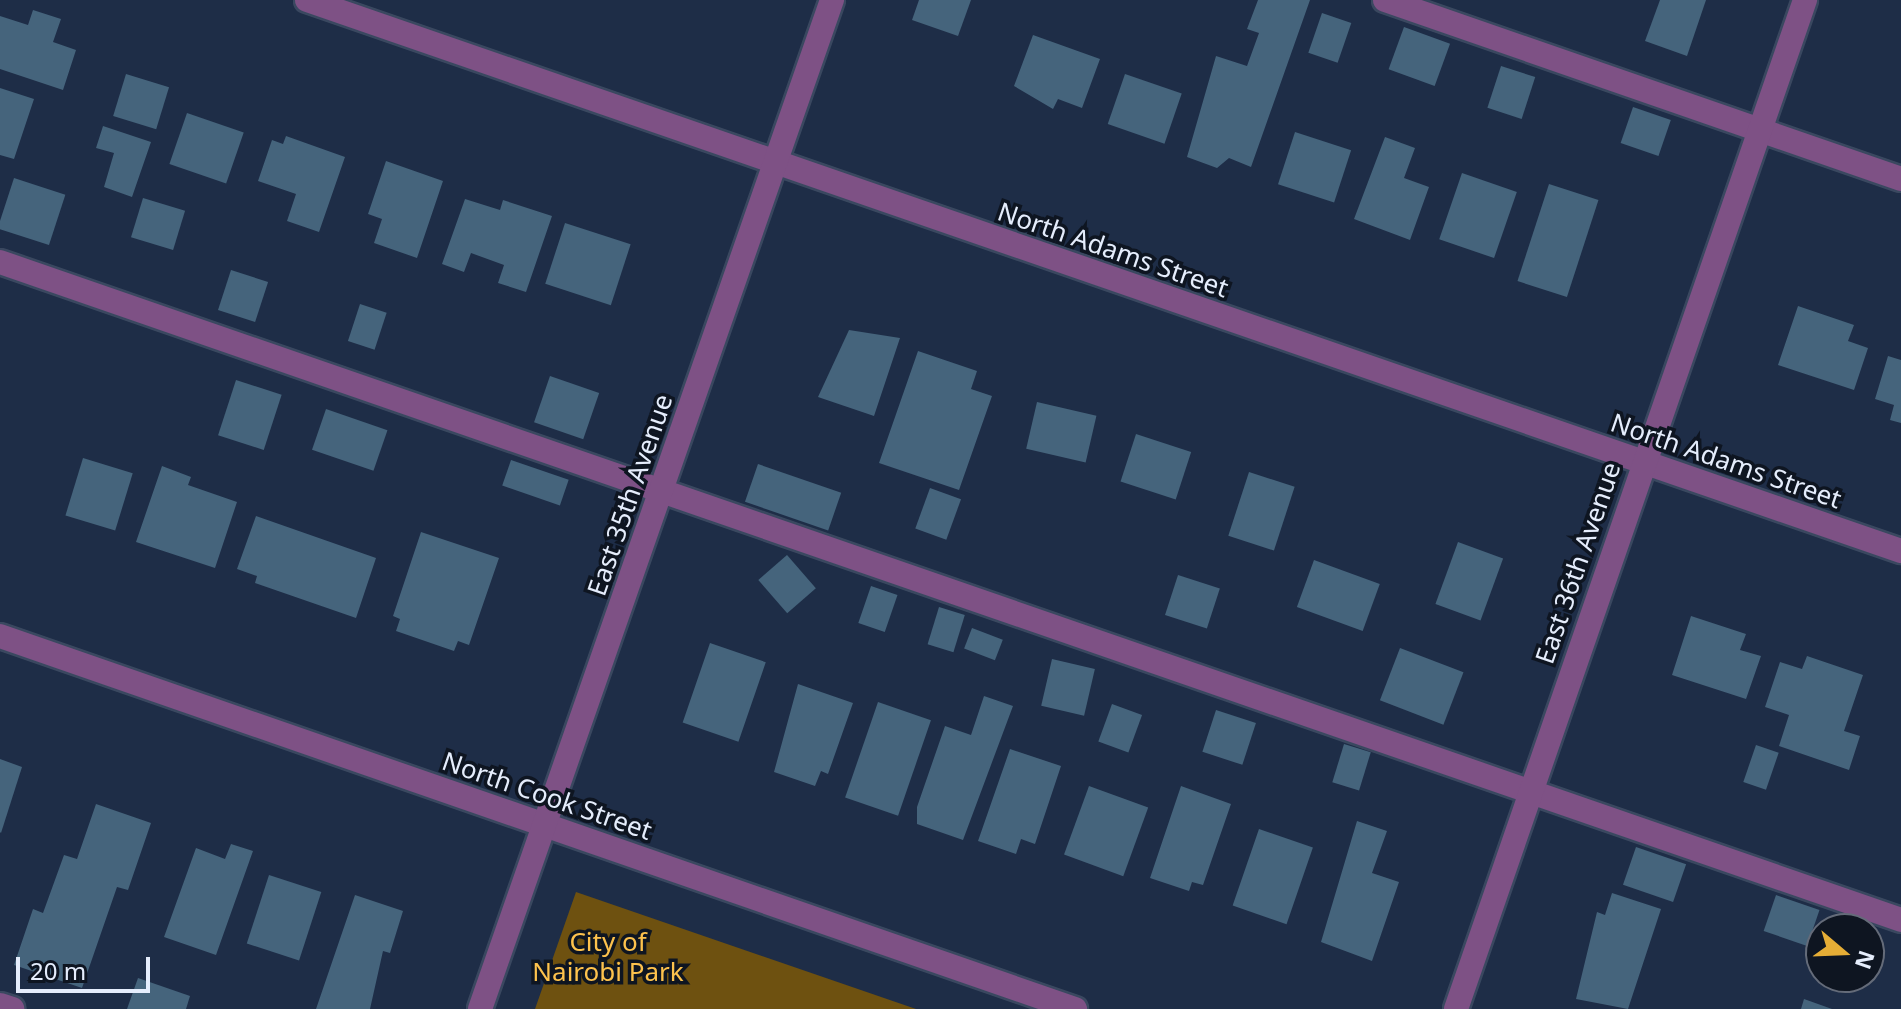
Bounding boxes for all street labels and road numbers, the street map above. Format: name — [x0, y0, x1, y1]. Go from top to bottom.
street label: North Adams Street — [994, 196, 1232, 304]
street label: East 35th Avenue — [581, 390, 679, 600]
street label: North Adams Street — [1607, 407, 1845, 515]
street label: East 36th Avenue — [1529, 458, 1627, 668]
street label: North Cook Street — [438, 746, 656, 846]

